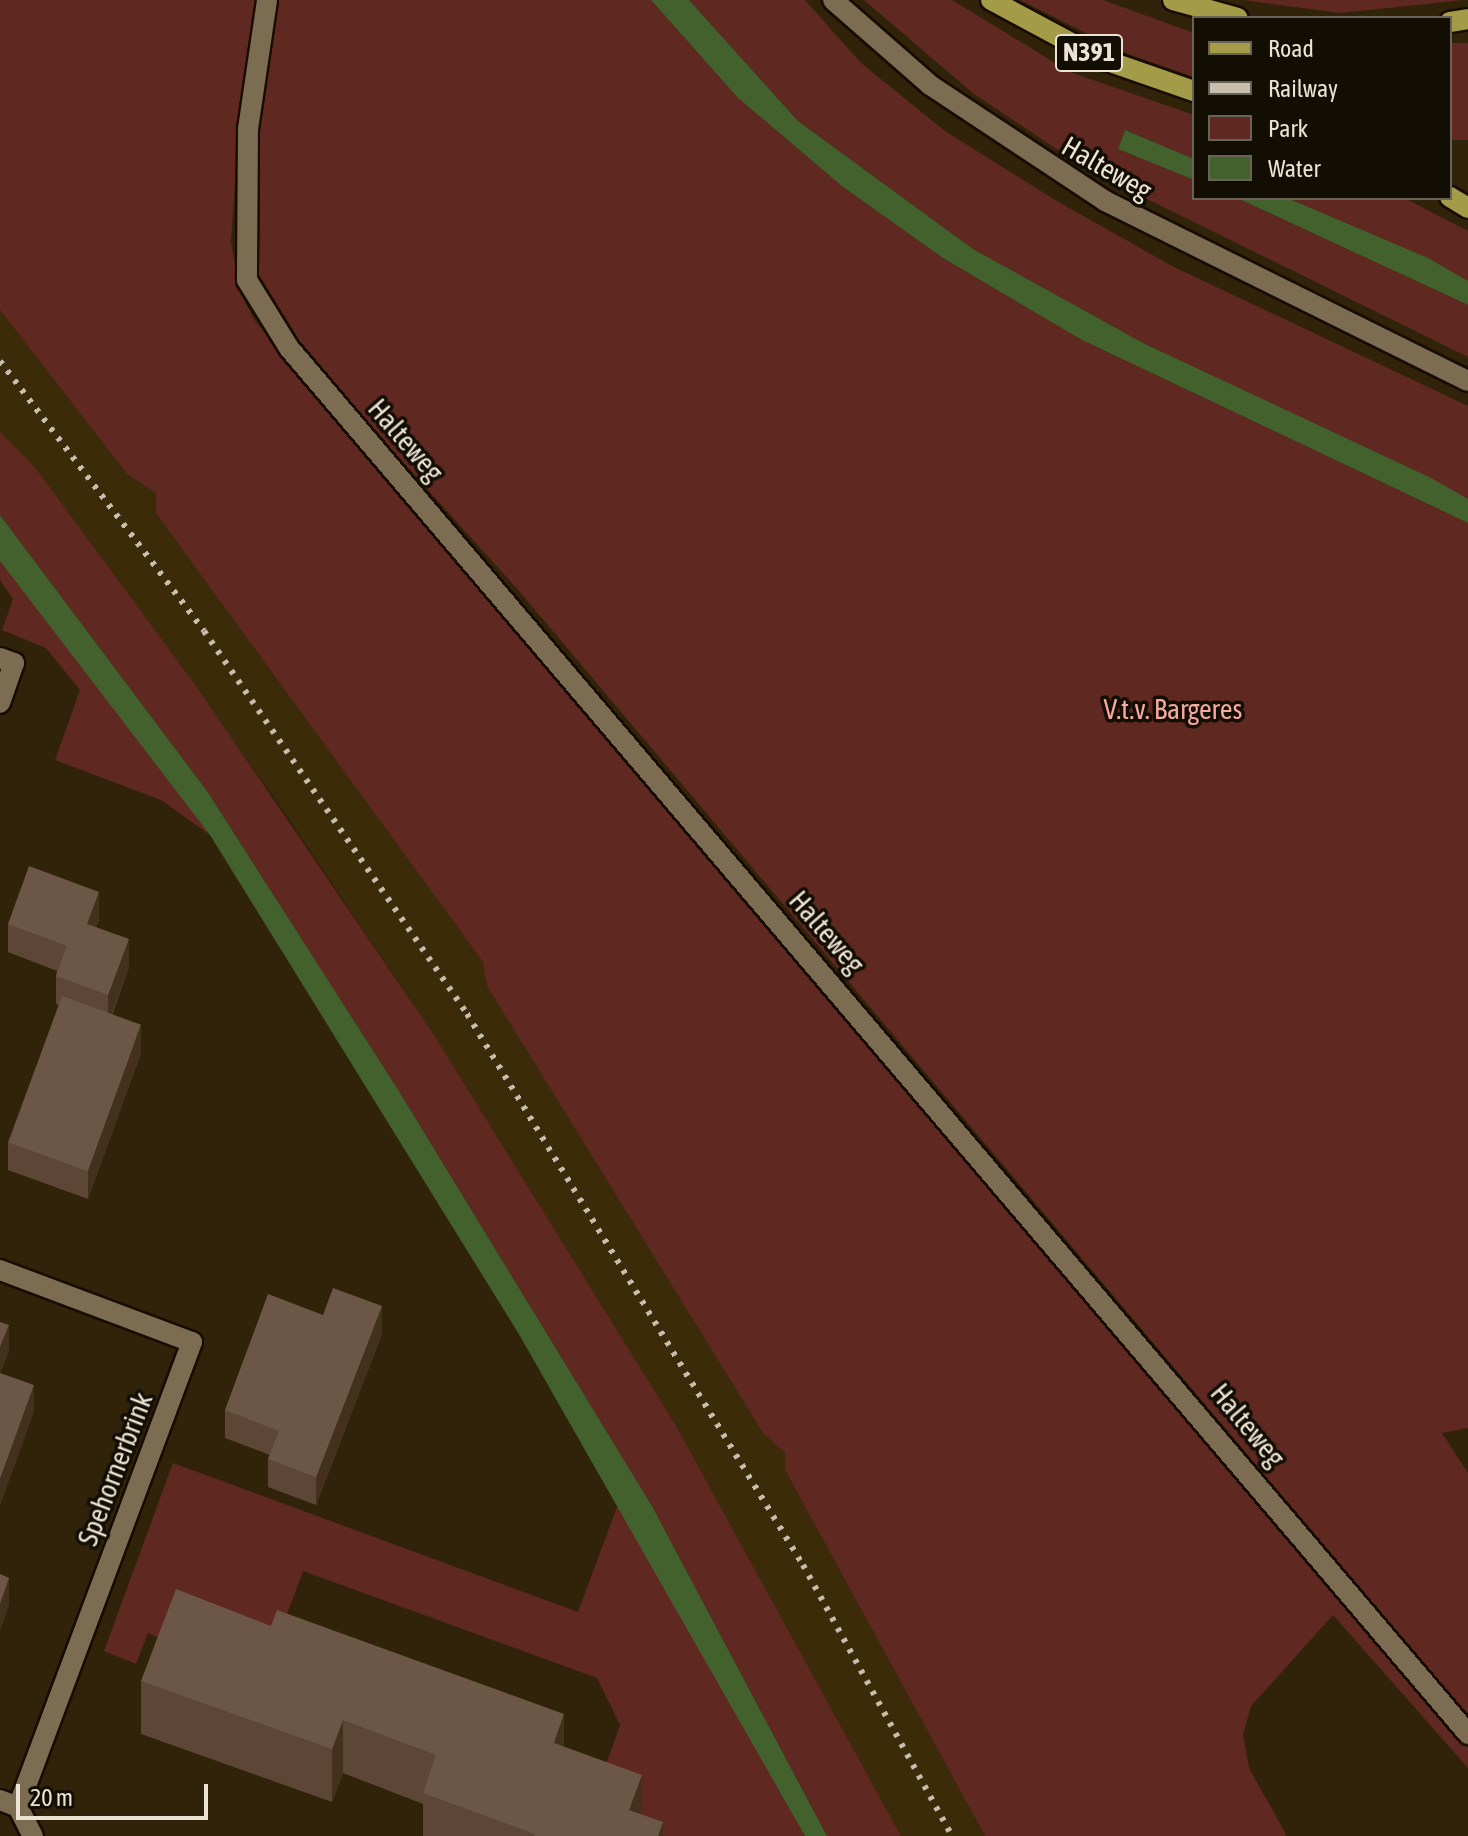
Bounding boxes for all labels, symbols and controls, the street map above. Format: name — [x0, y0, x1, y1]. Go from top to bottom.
legend — [1192, 16, 1452, 200]
road number: N391 — [1055, 31, 1123, 75]
text: Road — [1268, 35, 1314, 62]
text: Railway — [1268, 75, 1338, 102]
text: Park — [1268, 115, 1308, 142]
street label: Halteweg — [1056, 129, 1158, 207]
text: Water — [1268, 155, 1321, 182]
street label: Halteweg — [361, 392, 451, 488]
park label: V.t.v. Bargeres — [1104, 692, 1242, 726]
street label: Halteweg — [782, 884, 872, 980]
street label: Halteweg — [1204, 1377, 1292, 1473]
street label: Spehornerbrink — [70, 1388, 160, 1550]
scale bar — [20, 1768, 212, 1818]
text: 20 m — [30, 1784, 73, 1811]

